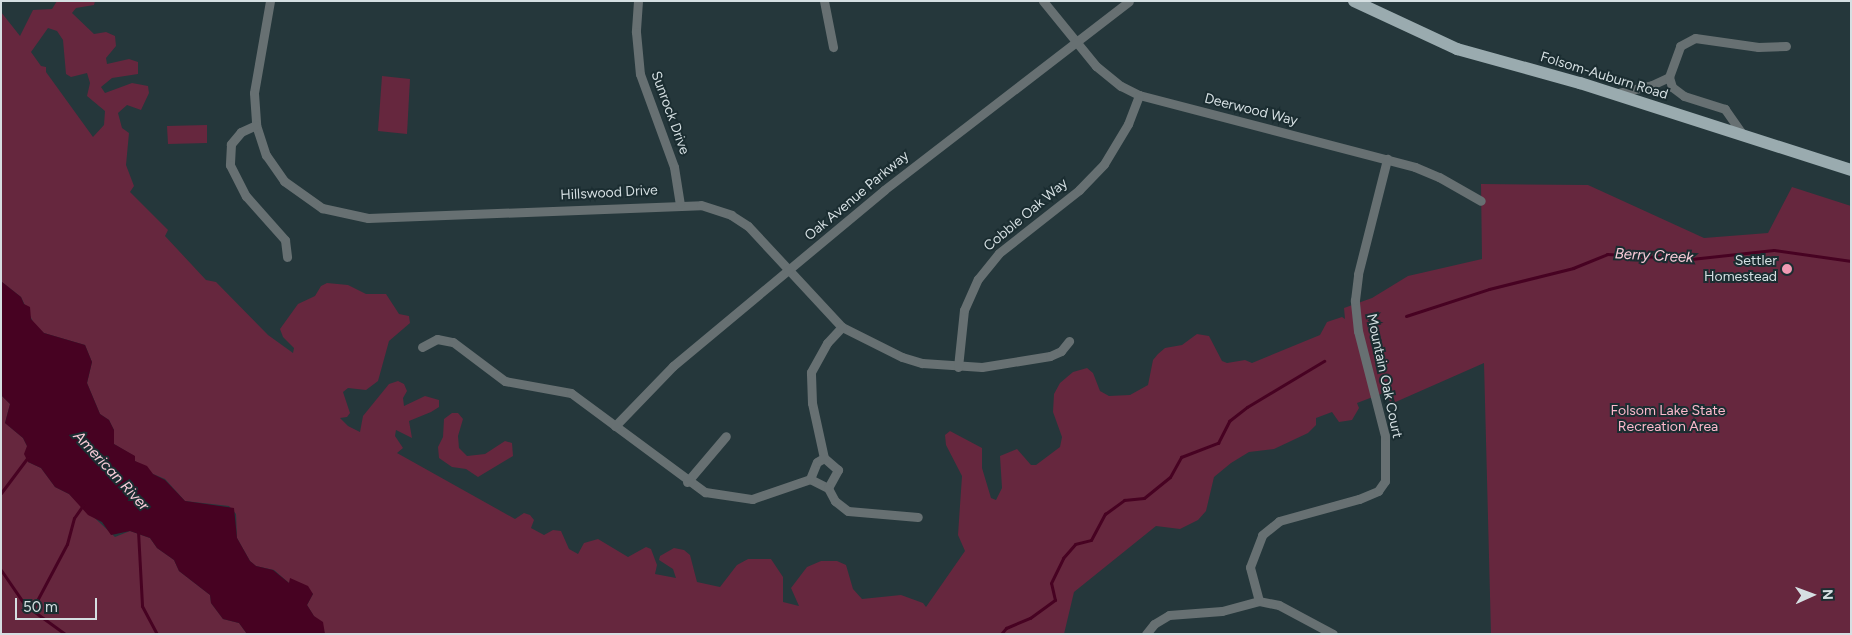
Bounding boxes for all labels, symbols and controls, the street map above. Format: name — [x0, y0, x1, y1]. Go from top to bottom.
street label: Folsom-Auburn Road — [1538, 49, 1670, 103]
street label: Sunrock Drive — [647, 69, 693, 157]
street label: Deerwood Way — [1203, 90, 1299, 130]
street label: Oak Avenue Parkway — [801, 147, 913, 245]
street label: Cobble Oak Way — [981, 175, 1071, 255]
street label: Hillswood Drive — [560, 182, 658, 204]
water label: Berry Creek — [1614, 245, 1694, 267]
place label: Settler Homestead — [1704, 253, 1777, 286]
marker: Settler Homestead — [1781, 263, 1793, 275]
street label: Mountain Oak Court — [1363, 312, 1405, 440]
park label: Folsom Lake State Recreation Area — [1611, 403, 1725, 436]
water label: American River — [69, 427, 153, 515]
north arrow — [1787, 570, 1837, 620]
scale bar — [18, 588, 100, 620]
text: N — [1819, 589, 1836, 600]
text: 50 m — [23, 598, 58, 616]

